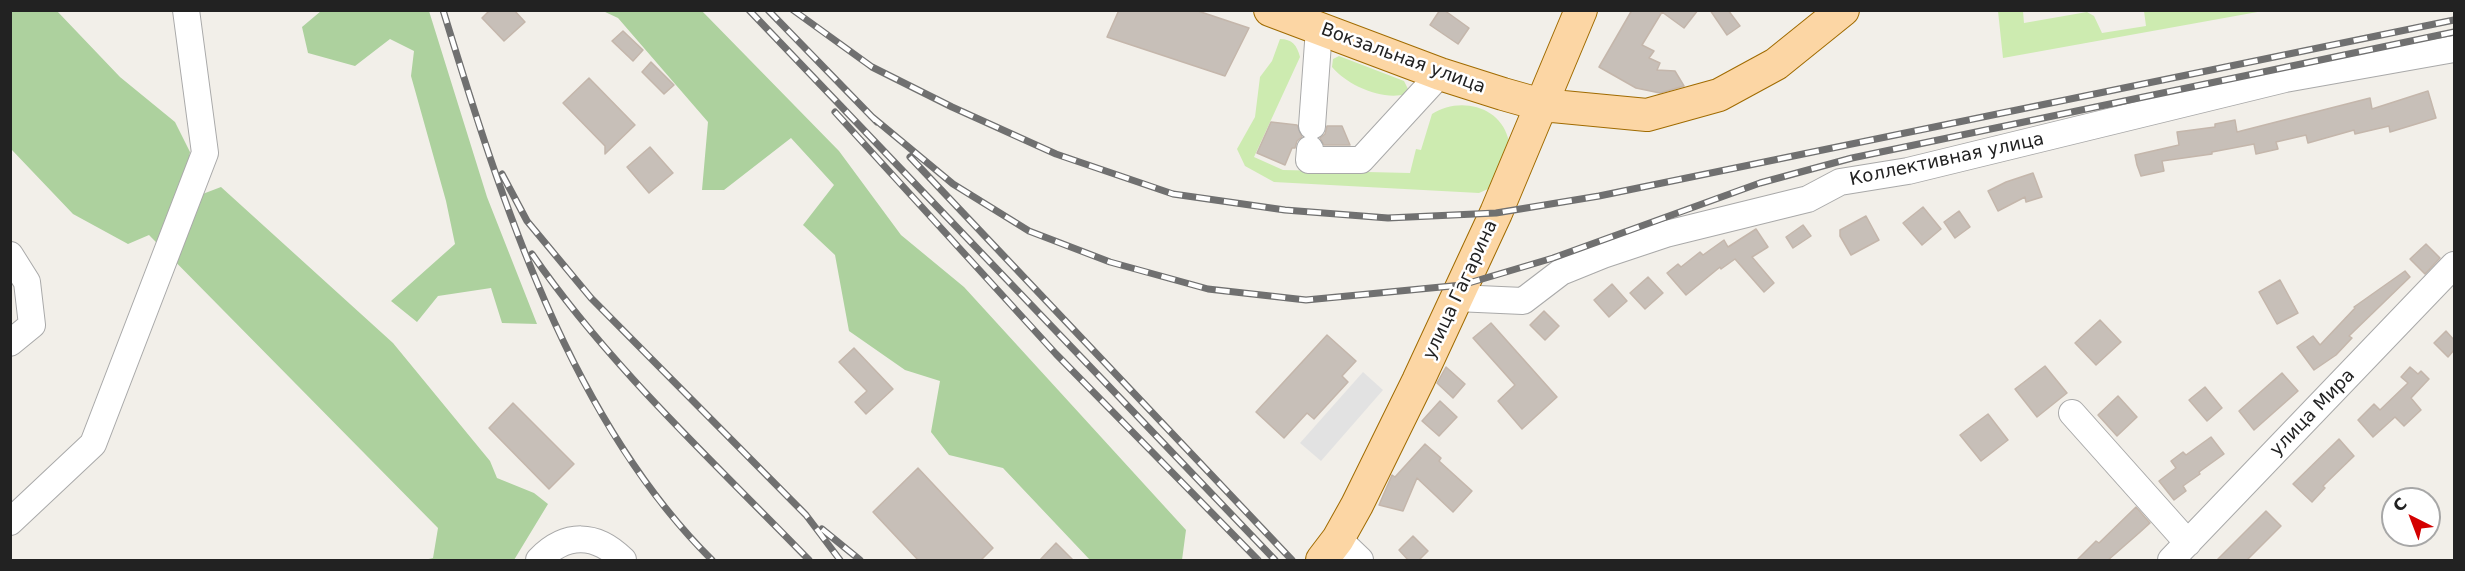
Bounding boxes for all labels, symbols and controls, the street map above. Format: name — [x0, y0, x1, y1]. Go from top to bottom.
street label: Вокзальная улица — [1318, 19, 1488, 99]
street label: Коллективная улица — [1848, 129, 2046, 191]
street label: улица Гагарина — [1419, 217, 1503, 363]
street label: улица Мира — [2266, 365, 2360, 461]
north arrow — [2381, 487, 2441, 547]
text: С — [2389, 494, 2411, 516]

